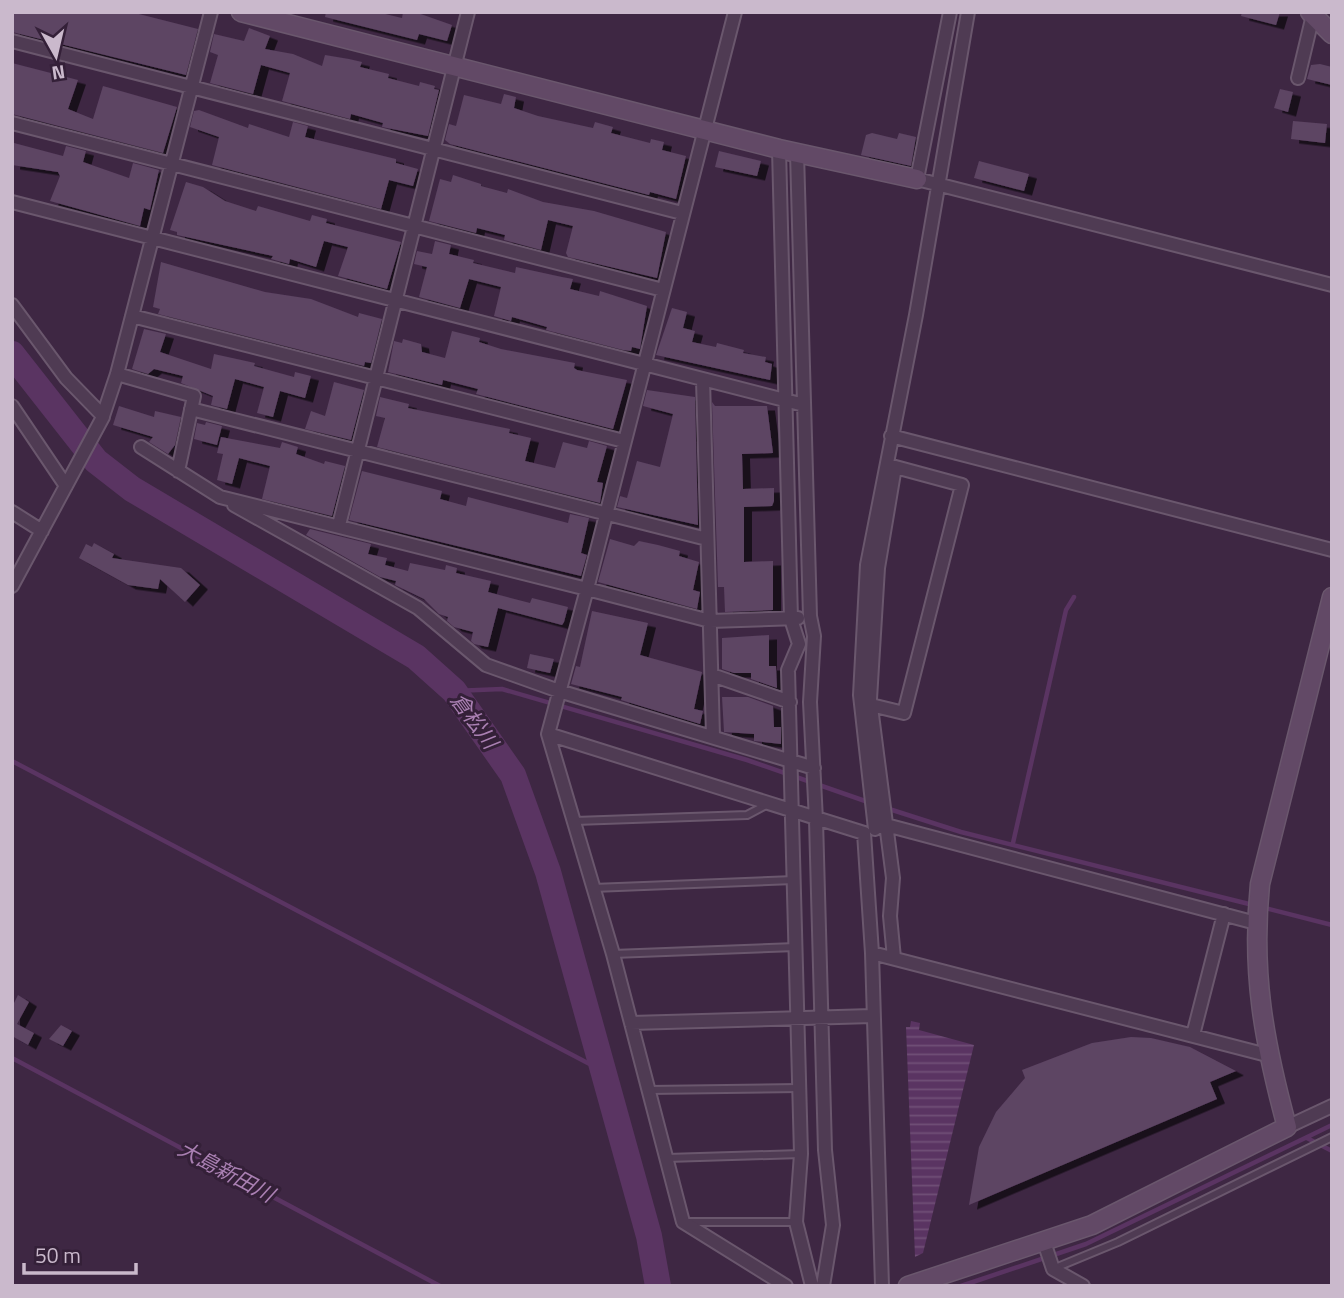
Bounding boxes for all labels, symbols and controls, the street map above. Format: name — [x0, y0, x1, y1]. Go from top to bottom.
north arrow — [21, 21, 91, 91]
text: N — [50, 58, 67, 89]
water label: 倉松川 — [443, 686, 507, 757]
water label: 大島新田川 — [173, 1132, 282, 1211]
scale bar — [24, 1232, 136, 1276]
text: 50 m — [35, 1239, 81, 1271]

